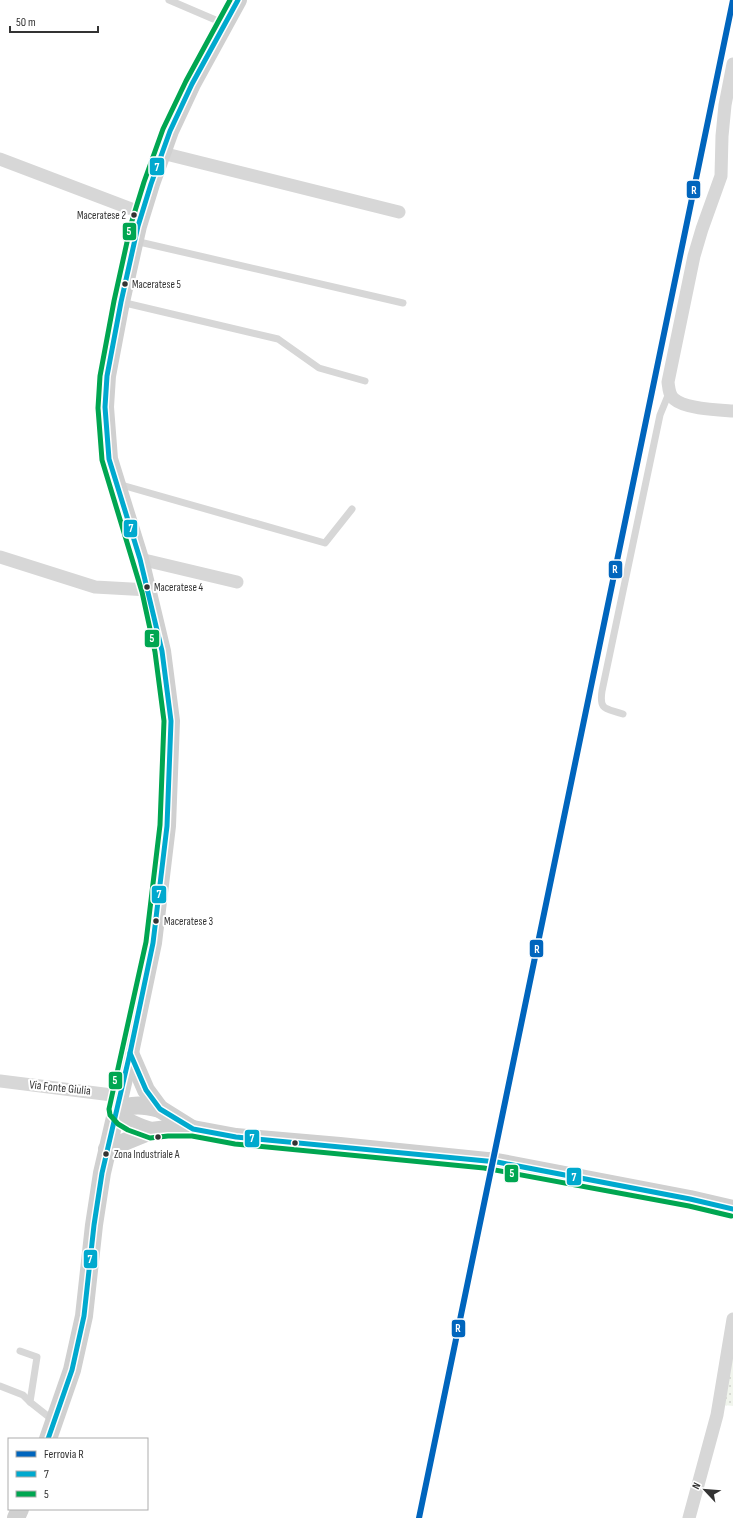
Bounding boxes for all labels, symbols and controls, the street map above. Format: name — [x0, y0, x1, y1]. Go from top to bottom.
scale bar — [10, 8, 98, 34]
text: 50 m — [16, 15, 36, 30]
line badge: 7 — [149, 157, 165, 176]
text: 7 — [155, 161, 160, 174]
line badge: R — [686, 180, 701, 199]
text: R — [691, 184, 697, 197]
place label: Maceratese 2 — [77, 209, 126, 222]
marker: Maceratese 2 — [129, 210, 139, 220]
line badge: 5 — [122, 222, 137, 241]
text: 5 — [127, 225, 132, 238]
place label: Maceratese 5 — [132, 278, 181, 291]
marker: Maceratese 5 — [120, 279, 130, 289]
line badge: 7 — [123, 519, 138, 538]
text: 7 — [129, 522, 134, 535]
line badge: R — [608, 560, 623, 579]
text: R — [612, 563, 618, 576]
place label: Maceratese 4 — [154, 581, 204, 594]
marker: Maceratese 4 — [142, 582, 152, 592]
line badge: 5 — [144, 629, 160, 648]
text: 5 — [150, 632, 155, 645]
line badge: 7 — [151, 885, 167, 904]
text: 7 — [157, 888, 162, 901]
place label: Maceratese 3 — [164, 915, 214, 928]
marker: Maceratese 3 — [151, 916, 161, 926]
line badge: R — [529, 939, 544, 958]
text: R — [534, 943, 540, 956]
line badge: 5 — [108, 1071, 123, 1090]
text: 5 — [113, 1074, 118, 1087]
street label: Via Fonte Giulia — [29, 1077, 92, 1099]
line badge: 7 — [244, 1129, 260, 1148]
unlabelled marker — [153, 1132, 163, 1142]
text: 7 — [250, 1132, 255, 1145]
unlabelled marker — [290, 1138, 300, 1148]
place label: Zona Industriale A — [114, 1148, 180, 1161]
marker: Zona Industriale A — [101, 1149, 111, 1159]
line badge: 5 — [504, 1164, 519, 1183]
text: 5 — [510, 1167, 515, 1180]
line badge: 7 — [566, 1167, 582, 1186]
text: 7 — [572, 1171, 577, 1184]
line badge: 7 — [83, 1249, 98, 1269]
text: 7 — [88, 1253, 93, 1266]
line badge: R — [451, 1319, 466, 1338]
text: R — [455, 1322, 461, 1335]
legend — [8, 1438, 148, 1510]
text: Ferrovia R — [44, 1447, 84, 1462]
text: 7 — [44, 1467, 49, 1482]
north arrow — [685, 1470, 725, 1510]
text: N — [689, 1480, 704, 1491]
text: 5 — [44, 1487, 49, 1502]

